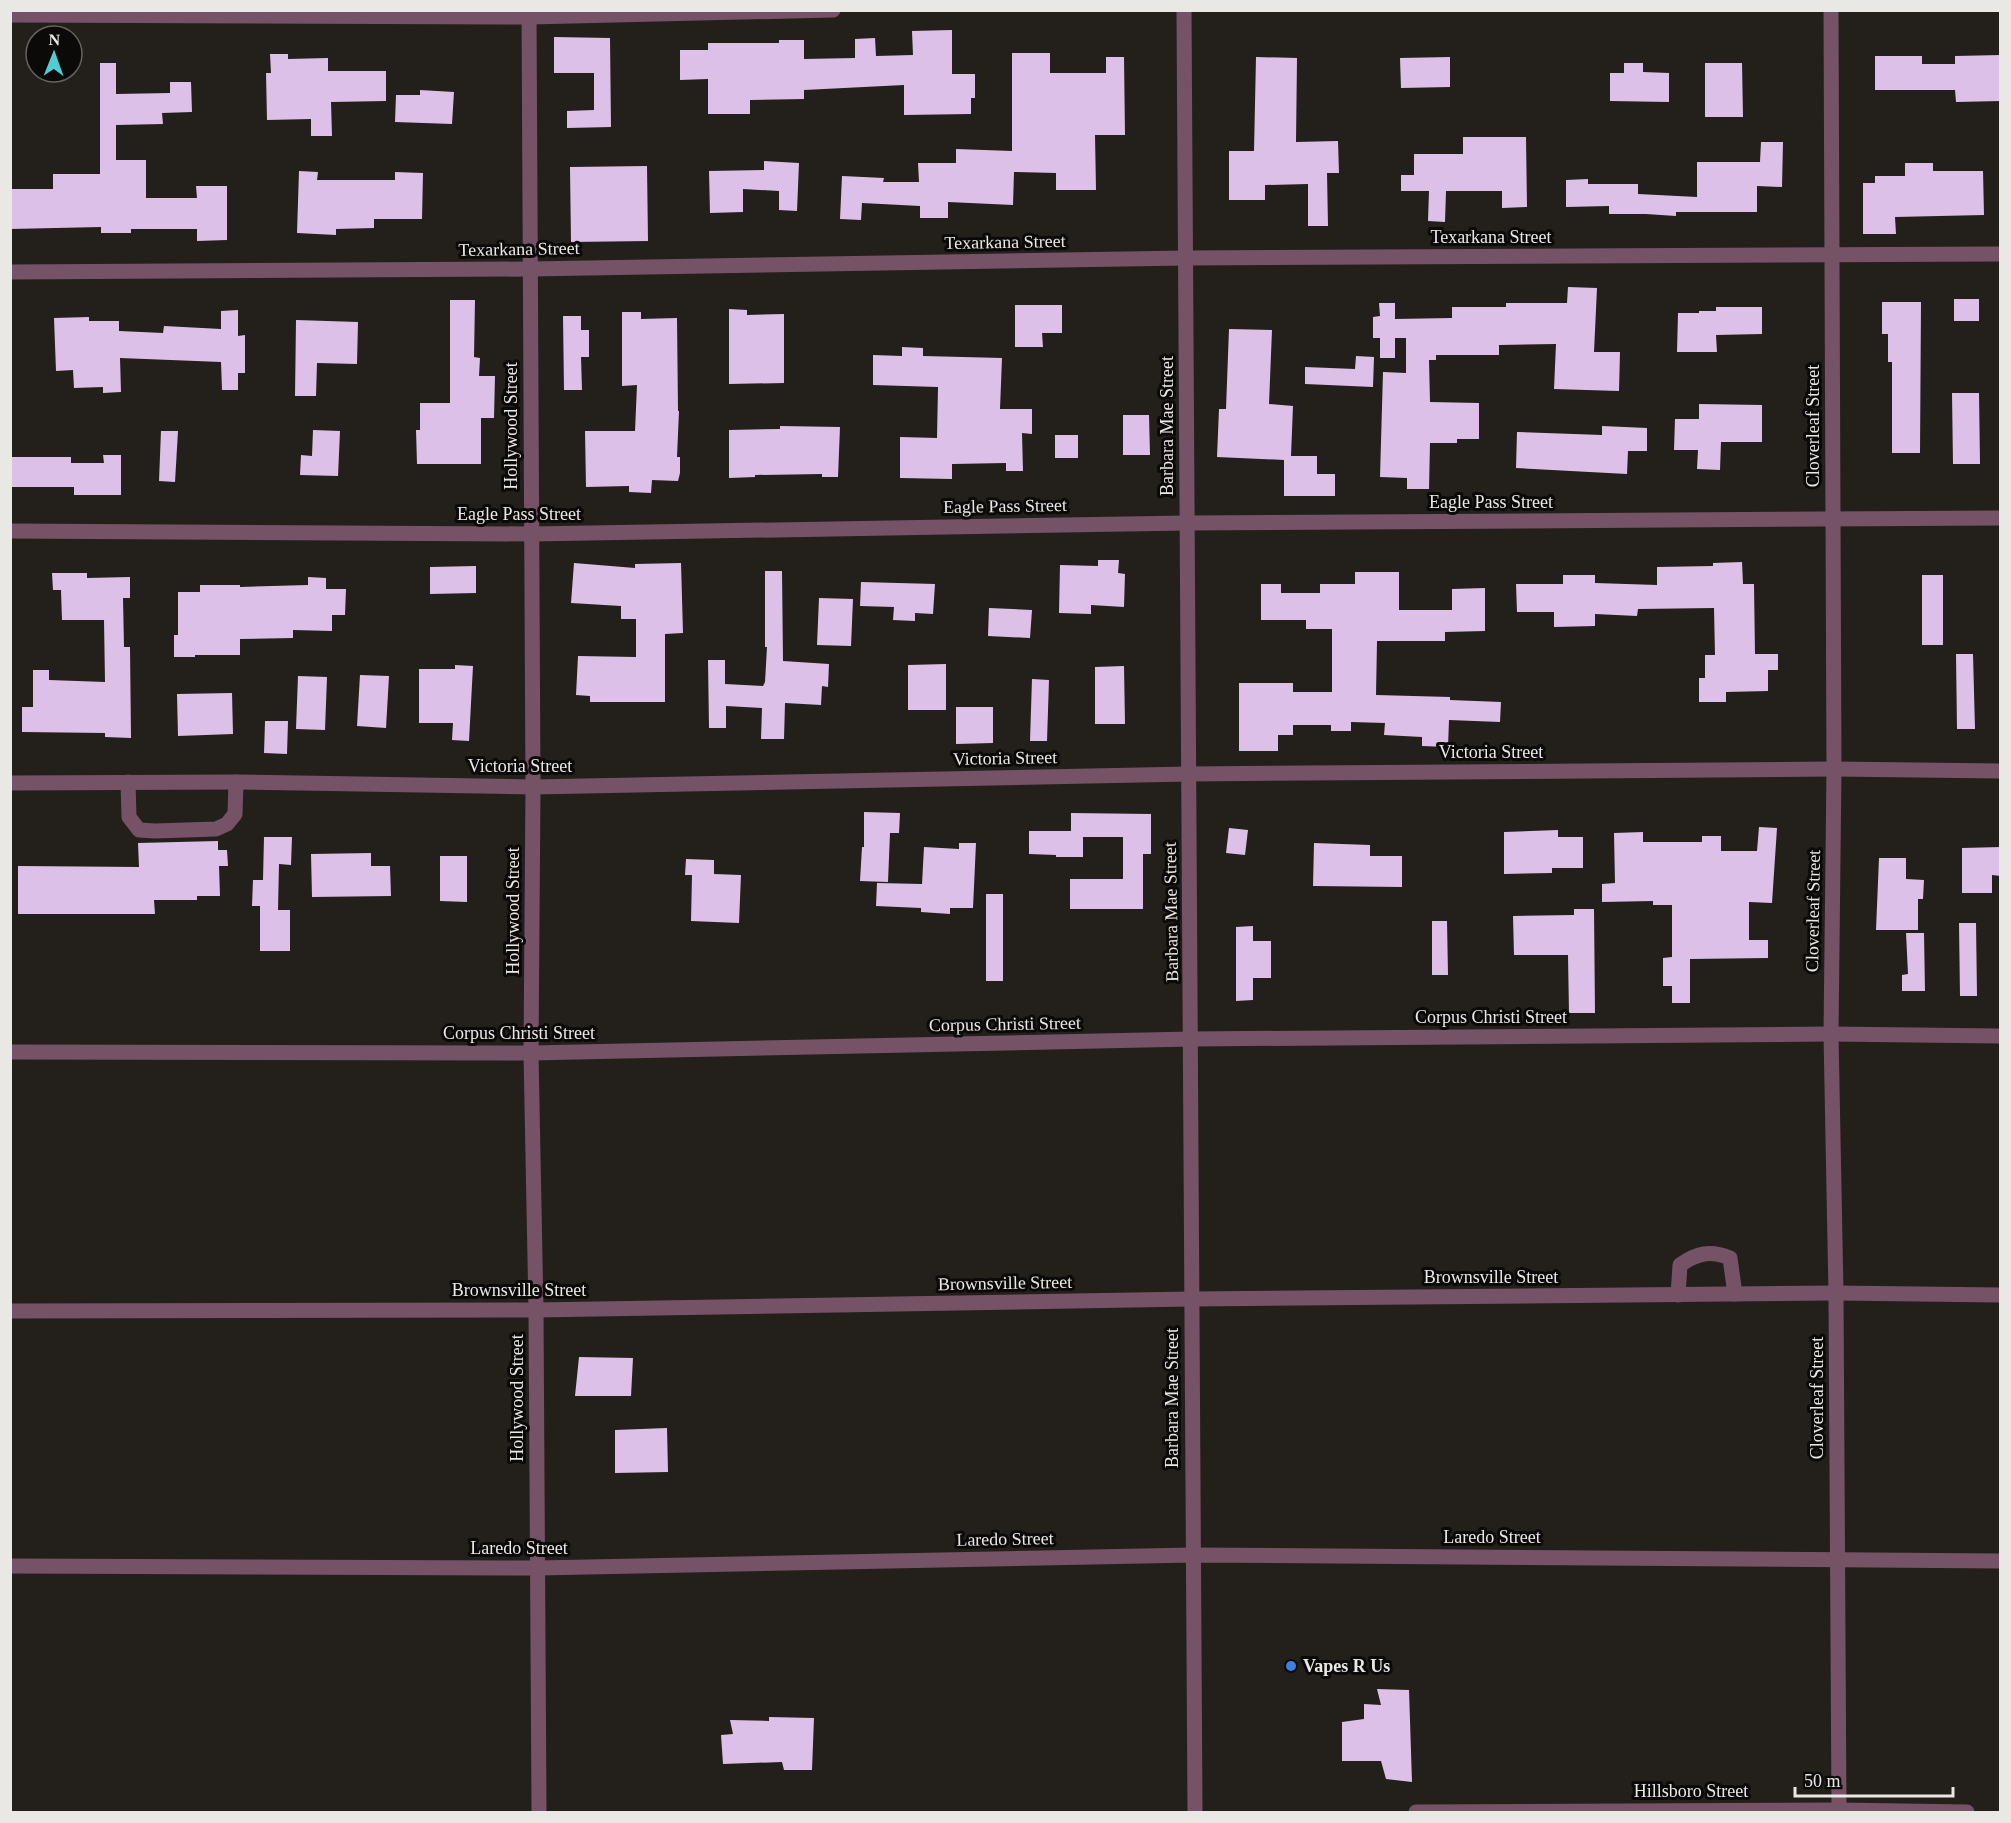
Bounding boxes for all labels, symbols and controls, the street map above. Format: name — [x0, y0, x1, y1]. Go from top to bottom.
north arrow — [24, 24, 84, 84]
text: N — [48, 31, 61, 48]
street label: Texarkana Street — [1430, 227, 1552, 247]
street label: Texarkana Street — [944, 231, 1066, 253]
street label: Texarkana Street — [458, 238, 580, 260]
street label: Barbara Mae Street — [1157, 356, 1177, 496]
street label: Hollywood Street — [501, 362, 521, 490]
street label: Cloverleaf Street — [1803, 365, 1823, 487]
street label: Eagle Pass Street — [1429, 492, 1553, 512]
street label: Eagle Pass Street — [943, 495, 1067, 517]
street label: Eagle Pass Street — [457, 504, 581, 524]
street label: Victoria Street — [1439, 742, 1543, 762]
street label: Victoria Street — [953, 747, 1057, 769]
street label: Victoria Street — [468, 756, 572, 776]
street label: Barbara Mae Street — [1160, 842, 1182, 982]
street label: Hollywood Street — [503, 847, 523, 975]
street label: Cloverleaf Street — [1802, 850, 1824, 972]
street label: Corpus Christi Street — [1415, 1007, 1567, 1027]
street label: Corpus Christi Street — [929, 1013, 1081, 1035]
street label: Corpus Christi Street — [443, 1023, 595, 1043]
street label: Brownsville Street — [1424, 1267, 1558, 1287]
street label: Brownsville Street — [938, 1272, 1072, 1294]
street label: Brownsville Street — [452, 1280, 586, 1300]
street label: Barbara Mae Street — [1162, 1328, 1182, 1468]
street label: Hollywood Street — [507, 1334, 527, 1462]
street label: Cloverleaf Street — [1807, 1337, 1827, 1459]
street label: Laredo Street — [1443, 1527, 1541, 1547]
street label: Laredo Street — [956, 1528, 1054, 1550]
street label: Laredo Street — [470, 1538, 568, 1558]
place label: Vapes R Us — [1303, 1656, 1390, 1676]
marker: Vapes R Us — [1284, 1659, 1298, 1673]
scale bar — [1795, 1760, 1952, 1798]
text: 50 m — [1804, 1771, 1841, 1791]
street label: Hillsboro Street — [1634, 1781, 1748, 1801]

